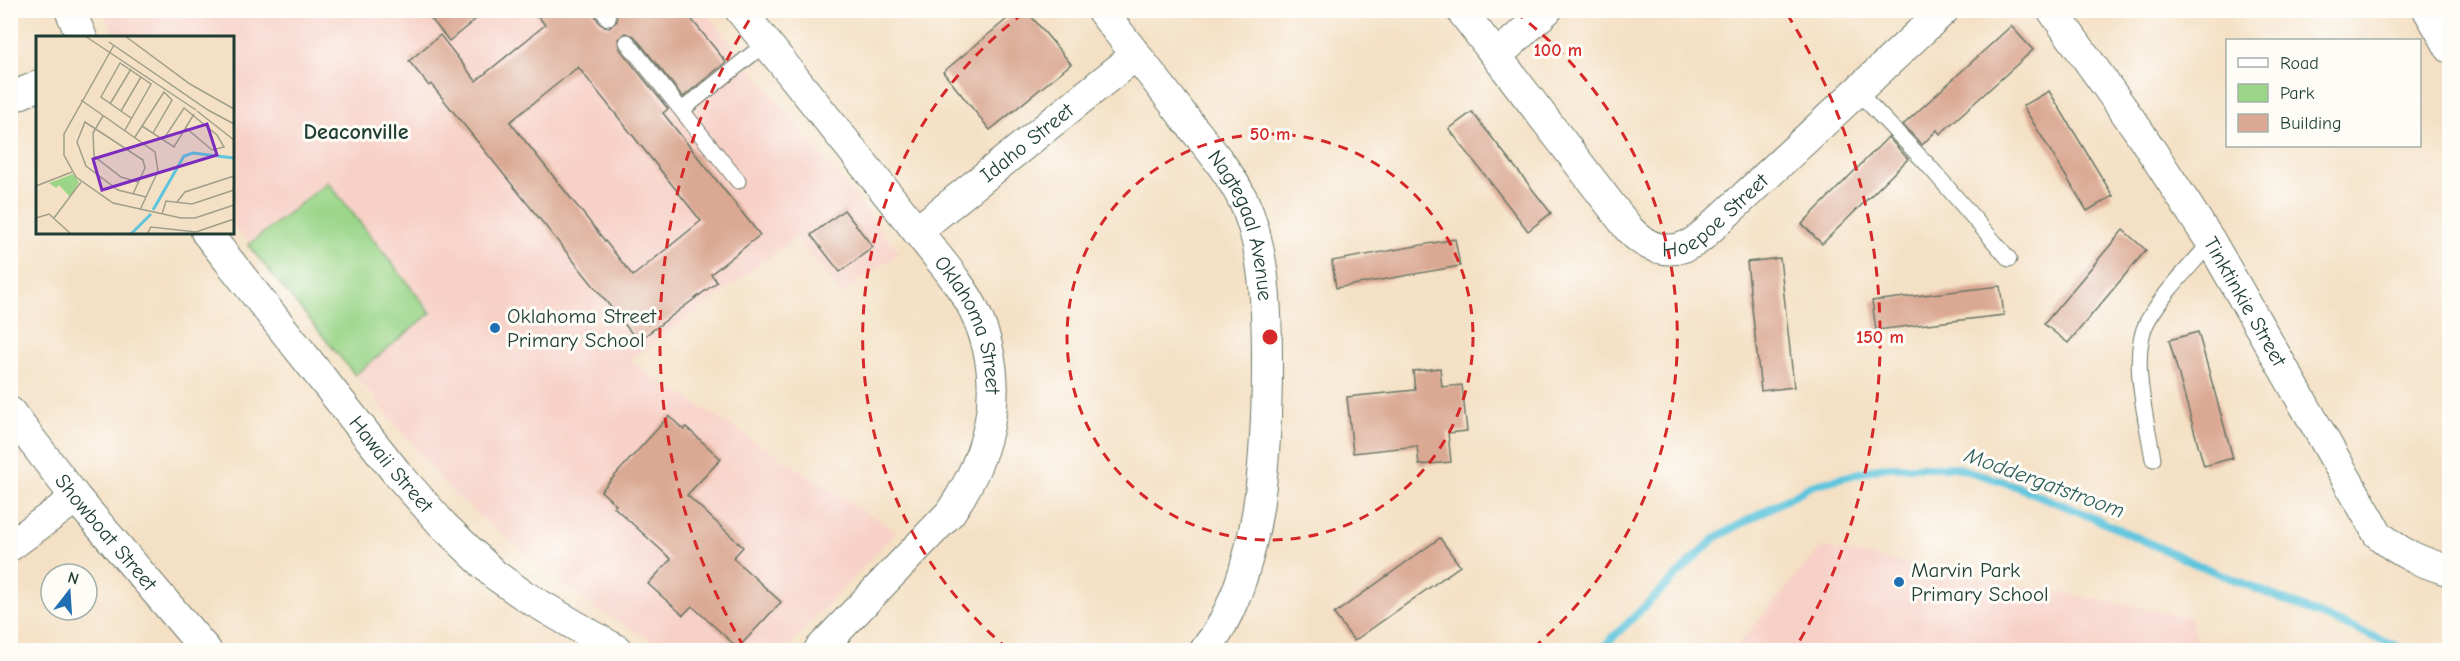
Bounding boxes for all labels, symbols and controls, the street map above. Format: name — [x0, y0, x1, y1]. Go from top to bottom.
inset map — [36, 36, 234, 234]
legend — [2226, 39, 2421, 147]
text: 100 m — [1534, 40, 1582, 61]
text: Road — [2280, 53, 2319, 74]
text: Park — [2280, 83, 2315, 104]
street label: Idaho Street — [976, 98, 1079, 187]
text: Building — [2280, 113, 2342, 134]
district label: Deaconville — [303, 119, 409, 145]
text: 50 m — [1250, 124, 1290, 145]
street label: Nagtegaal Avenue — [1203, 145, 1277, 302]
street label: Hoepoe Street — [1662, 168, 1774, 261]
street label: Tinktinkie Street — [2199, 233, 2292, 371]
street label: Oklahoma Street — [930, 251, 1005, 395]
place label: Oklahoma Street Primary School — [507, 304, 657, 352]
marker: Oklahoma Street Primary School — [488, 321, 502, 335]
centre of rings — [1260, 327, 1280, 347]
text: 150 m — [1856, 327, 1904, 348]
street label: Hawaii Street — [344, 411, 439, 518]
water label: Moddergatstroom — [1960, 442, 2128, 524]
street label: Showboat Street — [50, 469, 163, 596]
place label: Marvin Park Primary School — [1911, 558, 2049, 606]
north arrow — [39, 562, 99, 622]
text: N — [65, 568, 81, 589]
marker: Marvin Park Primary School — [1892, 575, 1906, 589]

